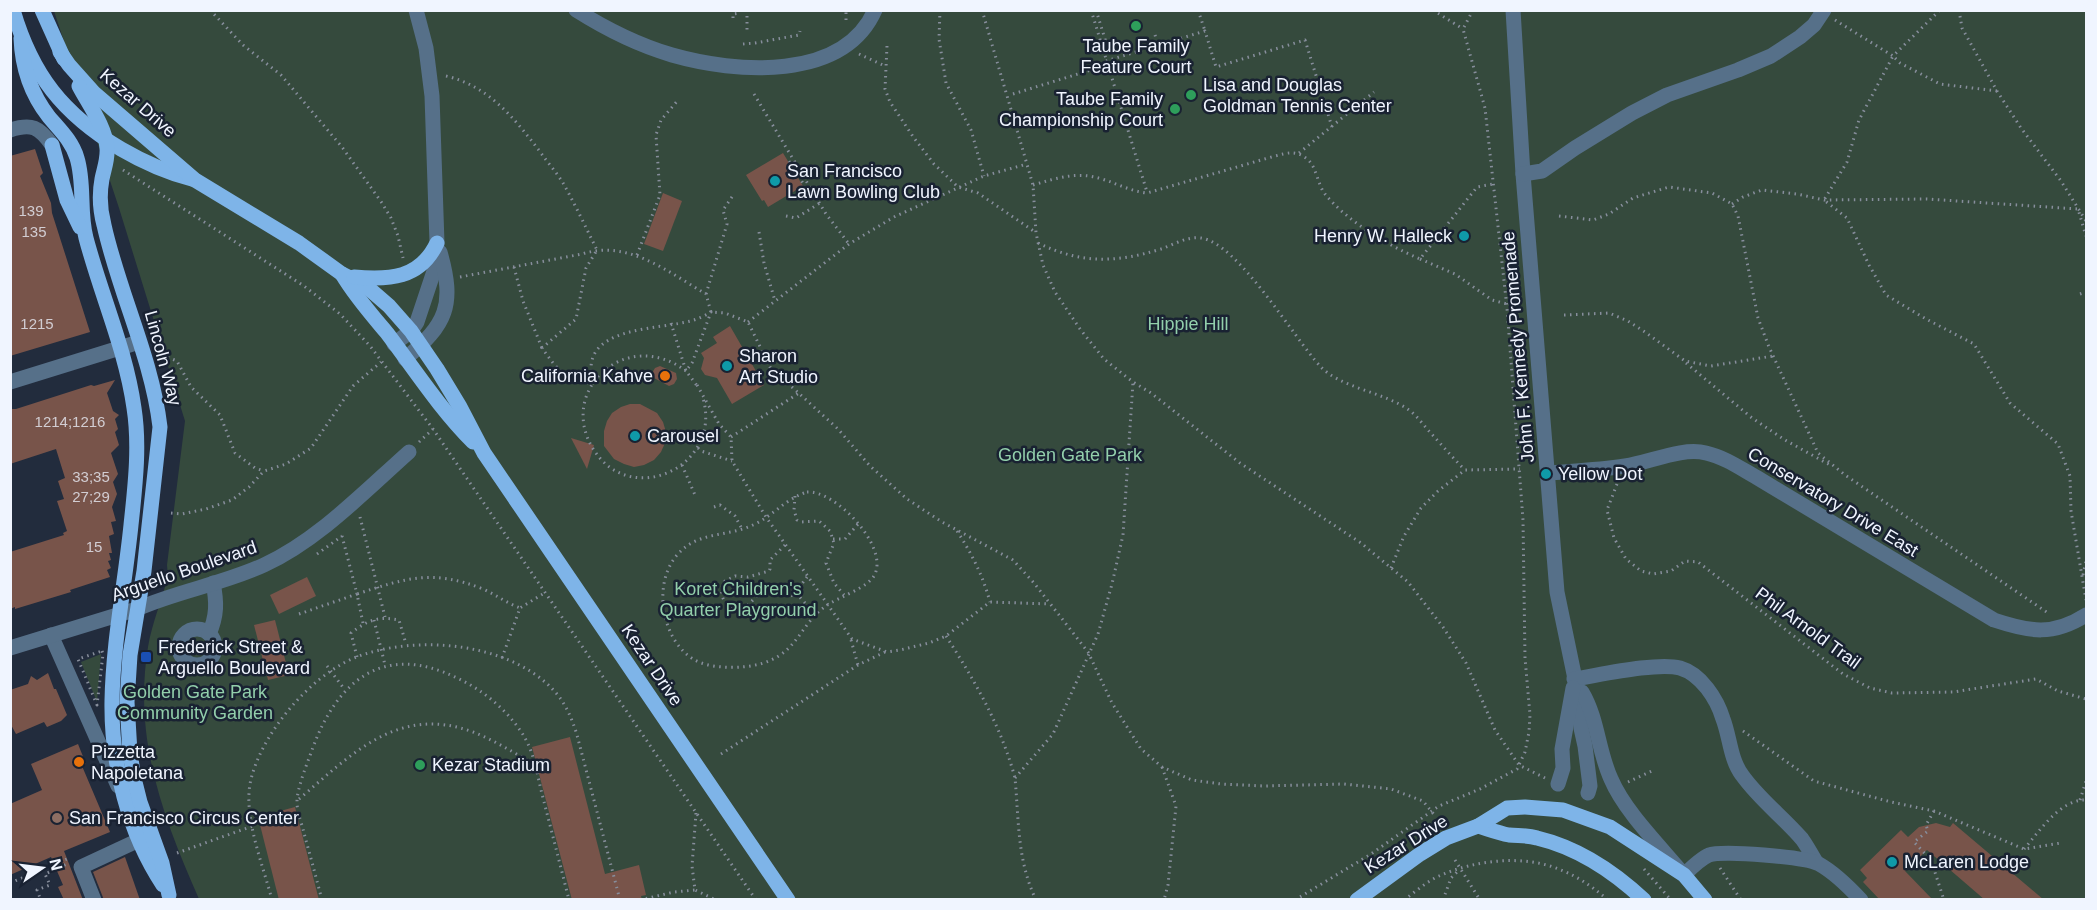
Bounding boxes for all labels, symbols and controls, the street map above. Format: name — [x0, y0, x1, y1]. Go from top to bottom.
marker: Taube Family Feature Court — [1129, 19, 1143, 33]
place label: Taube Family Feature Court — [1080, 36, 1192, 77]
street label: Kezar Drive — [96, 65, 180, 141]
place label: Lisa and Douglas Goldman Tennis Center — [1203, 75, 1392, 116]
marker: Lisa and Douglas Goldman Tennis Center — [1184, 88, 1198, 102]
place label: Taube Family Championship Court — [999, 89, 1163, 130]
marker: Taube Family Championship Court — [1168, 102, 1182, 116]
place label: San Francisco Lawn Bowling Club — [787, 161, 940, 202]
marker: San Francisco Lawn Bowling Club — [768, 174, 782, 188]
house number: 139 — [18, 202, 44, 219]
house number: 135 — [21, 223, 47, 240]
place label: Henry W. Halleck — [1314, 226, 1453, 246]
marker: Henry W. Halleck — [1457, 229, 1471, 243]
street label: John F. Kennedy Promenade — [1498, 230, 1538, 464]
street label: Lincoln Way — [141, 308, 185, 408]
park label: Hippie Hill — [1147, 314, 1229, 334]
house number: 1215 — [20, 315, 54, 332]
place label: Sharon Art Studio — [739, 346, 818, 387]
marker: Sharon Art Studio — [720, 359, 734, 373]
place label: California Kahve — [521, 366, 653, 386]
marker: California Kahve — [658, 369, 672, 383]
house number: 1214;1216 — [35, 413, 105, 430]
place label: Carousel — [647, 426, 719, 446]
marker: Carousel — [628, 429, 642, 443]
street label: Conservatory Drive East — [1744, 443, 1922, 561]
park label: Golden Gate Park — [998, 445, 1143, 465]
place label: Yellow Dot — [1558, 464, 1642, 484]
marker: Yellow Dot — [1539, 467, 1553, 481]
house number: 33;35 — [72, 468, 110, 485]
house number: 27;29 — [72, 488, 110, 505]
street label: Arguello Boulevard — [109, 537, 259, 605]
house number: 15 — [86, 538, 102, 555]
park label: Koret Children's Quarter Playground — [659, 579, 817, 620]
street label: Phil Arnold Trail — [1752, 583, 1864, 673]
street label: Kezar Drive — [617, 620, 687, 710]
place label: Frederick Street & Arguello Boulevard — [158, 637, 310, 678]
marker: Frederick Street & Arguello Boulevard — [139, 650, 153, 664]
park label: Golden Gate Park Community Garden — [117, 682, 273, 723]
place label: Pizzetta Napoletana — [91, 742, 184, 783]
marker: Pizzetta Napoletana — [72, 755, 86, 769]
place label: Kezar Stadium — [432, 755, 550, 775]
marker: Kezar Stadium — [413, 758, 427, 772]
place label: San Francisco Circus Center — [69, 808, 299, 828]
marker: San Francisco Circus Center — [50, 811, 64, 825]
street label: Kezar Drive — [1361, 811, 1451, 877]
north arrow — [12, 838, 72, 898]
place label: McLaren Lodge — [1904, 852, 2029, 872]
marker: McLaren Lodge — [1885, 855, 1899, 869]
text: N — [46, 857, 66, 872]

